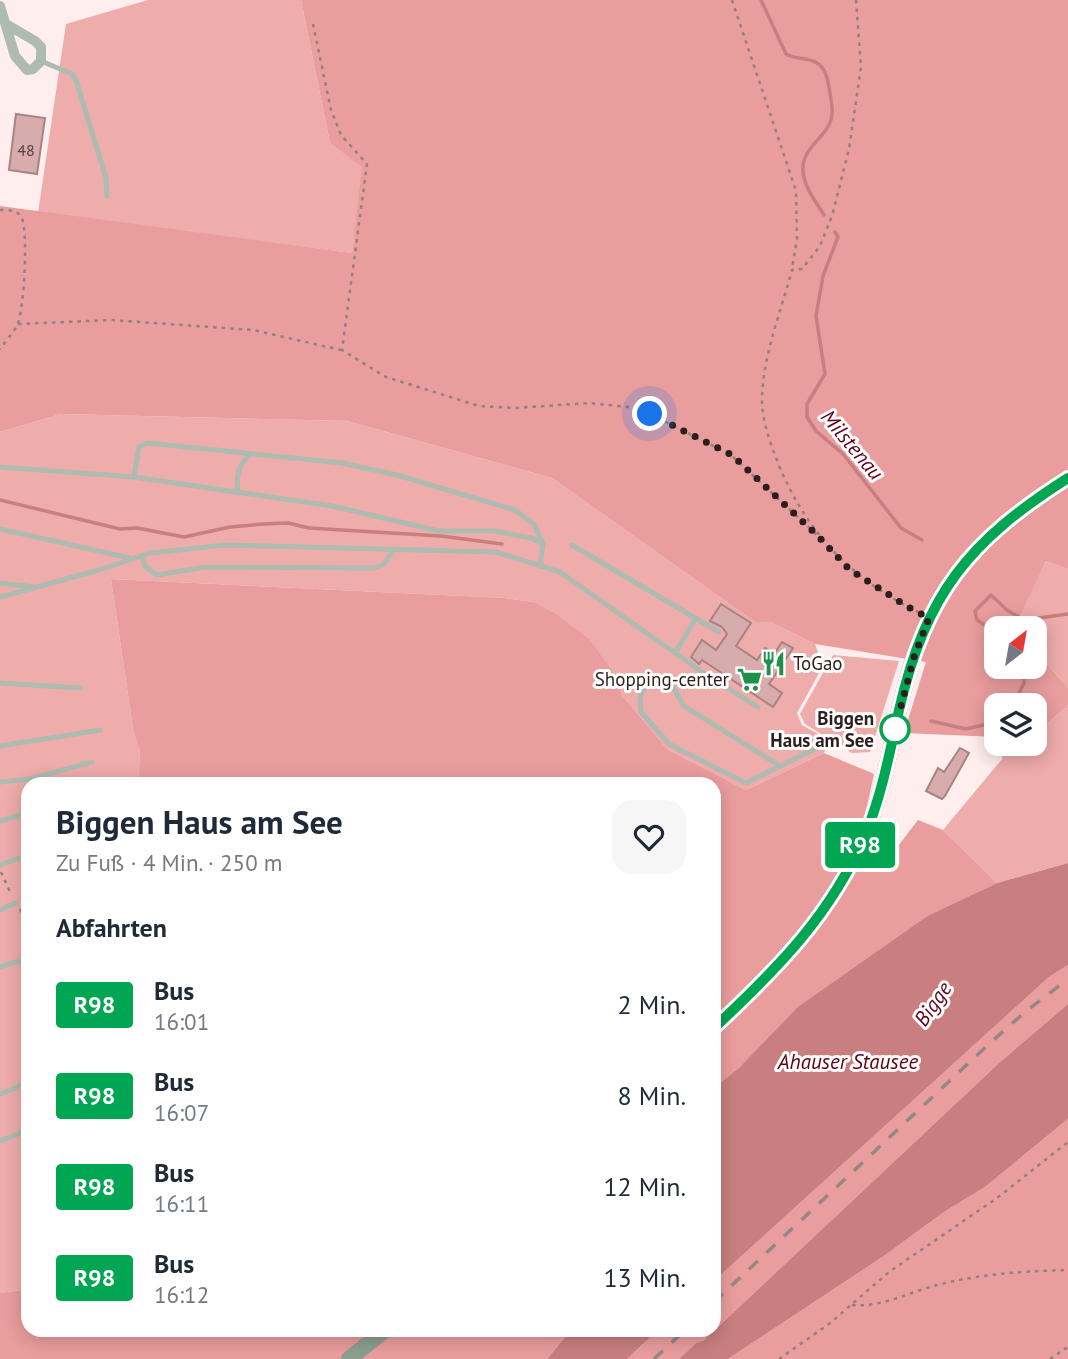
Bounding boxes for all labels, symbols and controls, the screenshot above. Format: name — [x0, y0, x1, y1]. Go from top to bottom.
house number: 48 — [17, 140, 35, 160]
your location — [632, 396, 667, 431]
water label: Milstenau — [815, 404, 890, 486]
north arrow — [984, 616, 1046, 679]
map controls — [984, 616, 1047, 756]
restaurant icon: ToGao — [759, 649, 787, 677]
place label: ToGao — [793, 651, 843, 675]
supermarket icon: Shopping-center — [735, 665, 763, 693]
place label: Shopping-center — [595, 667, 730, 691]
button: layers — [984, 693, 1047, 756]
place label: Biggen Haus am See — [770, 706, 874, 752]
marker: Biggen Haus am See — [880, 714, 910, 744]
text: Biggen Haus am See — [56, 800, 343, 843]
button: heart — [612, 800, 686, 874]
line badge: R98 — [820, 822, 900, 868]
text: R98 — [839, 829, 881, 860]
text: Zu Fuß · 4 Min. · 250 m — [56, 848, 282, 877]
text: Abfahrten — [56, 911, 167, 944]
text: Bus — [154, 974, 194, 1007]
water label: Bigge — [908, 976, 958, 1031]
text: 2 Min. — [618, 988, 686, 1021]
text: R98 — [74, 989, 115, 1020]
text: 16:01 — [154, 1007, 209, 1036]
water label: Ahauser Stausee — [777, 1048, 918, 1075]
text: Bus — [154, 1065, 194, 1098]
text: 8 Min. — [618, 1079, 686, 1112]
text: R98 — [74, 1080, 115, 1111]
text: 16:07 — [154, 1098, 209, 1127]
text: Bus — [154, 1156, 194, 1189]
text: 12 Min. — [603, 1170, 686, 1203]
text: R98 — [74, 1171, 115, 1202]
text: 16:11 — [154, 1189, 209, 1218]
text: Bus — [154, 1247, 194, 1280]
text: 13 Min. — [603, 1261, 686, 1294]
text: R98 — [74, 1262, 115, 1293]
text: 16:12 — [154, 1280, 209, 1309]

